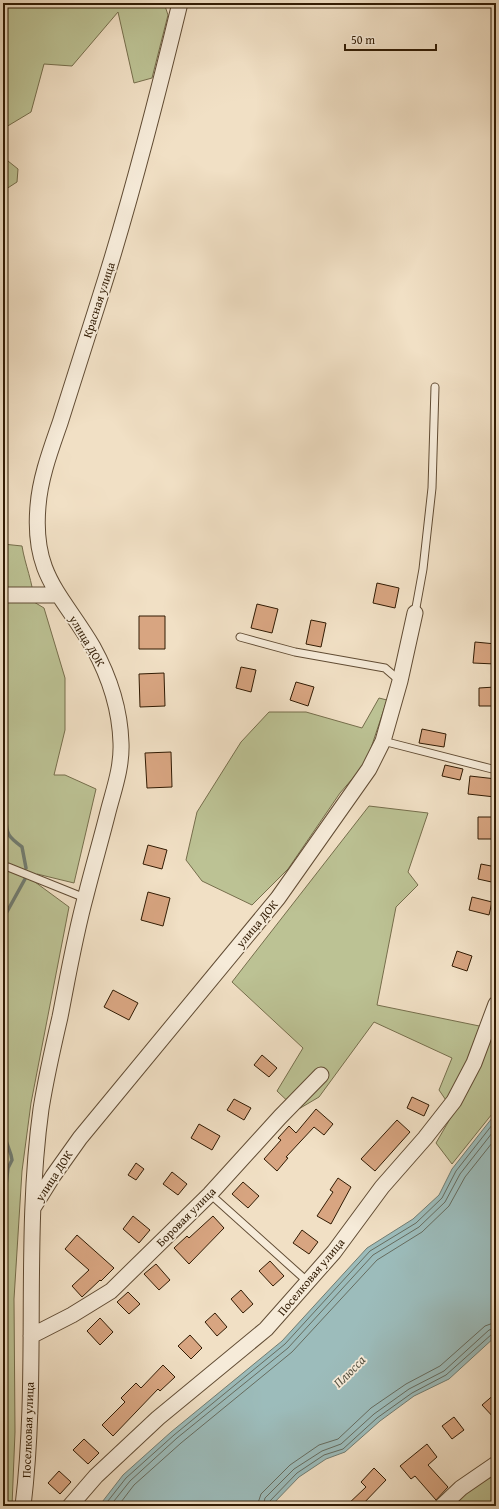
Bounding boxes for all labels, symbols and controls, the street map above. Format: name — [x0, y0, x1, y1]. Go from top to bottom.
scale bar — [345, 26, 436, 52]
text: 50 m — [351, 31, 375, 48]
street label: Красная улица — [78, 260, 119, 340]
street label: улица ДОК — [65, 611, 110, 670]
street label: улица ДОК — [231, 896, 282, 952]
street label: улица ДОК — [30, 1147, 77, 1205]
street label: Боровая улица — [152, 1183, 220, 1250]
street label: Поселковая улица — [273, 1234, 348, 1319]
water label: Плюсса — [329, 1351, 370, 1392]
street label: Поселковая улица — [17, 1381, 38, 1478]

